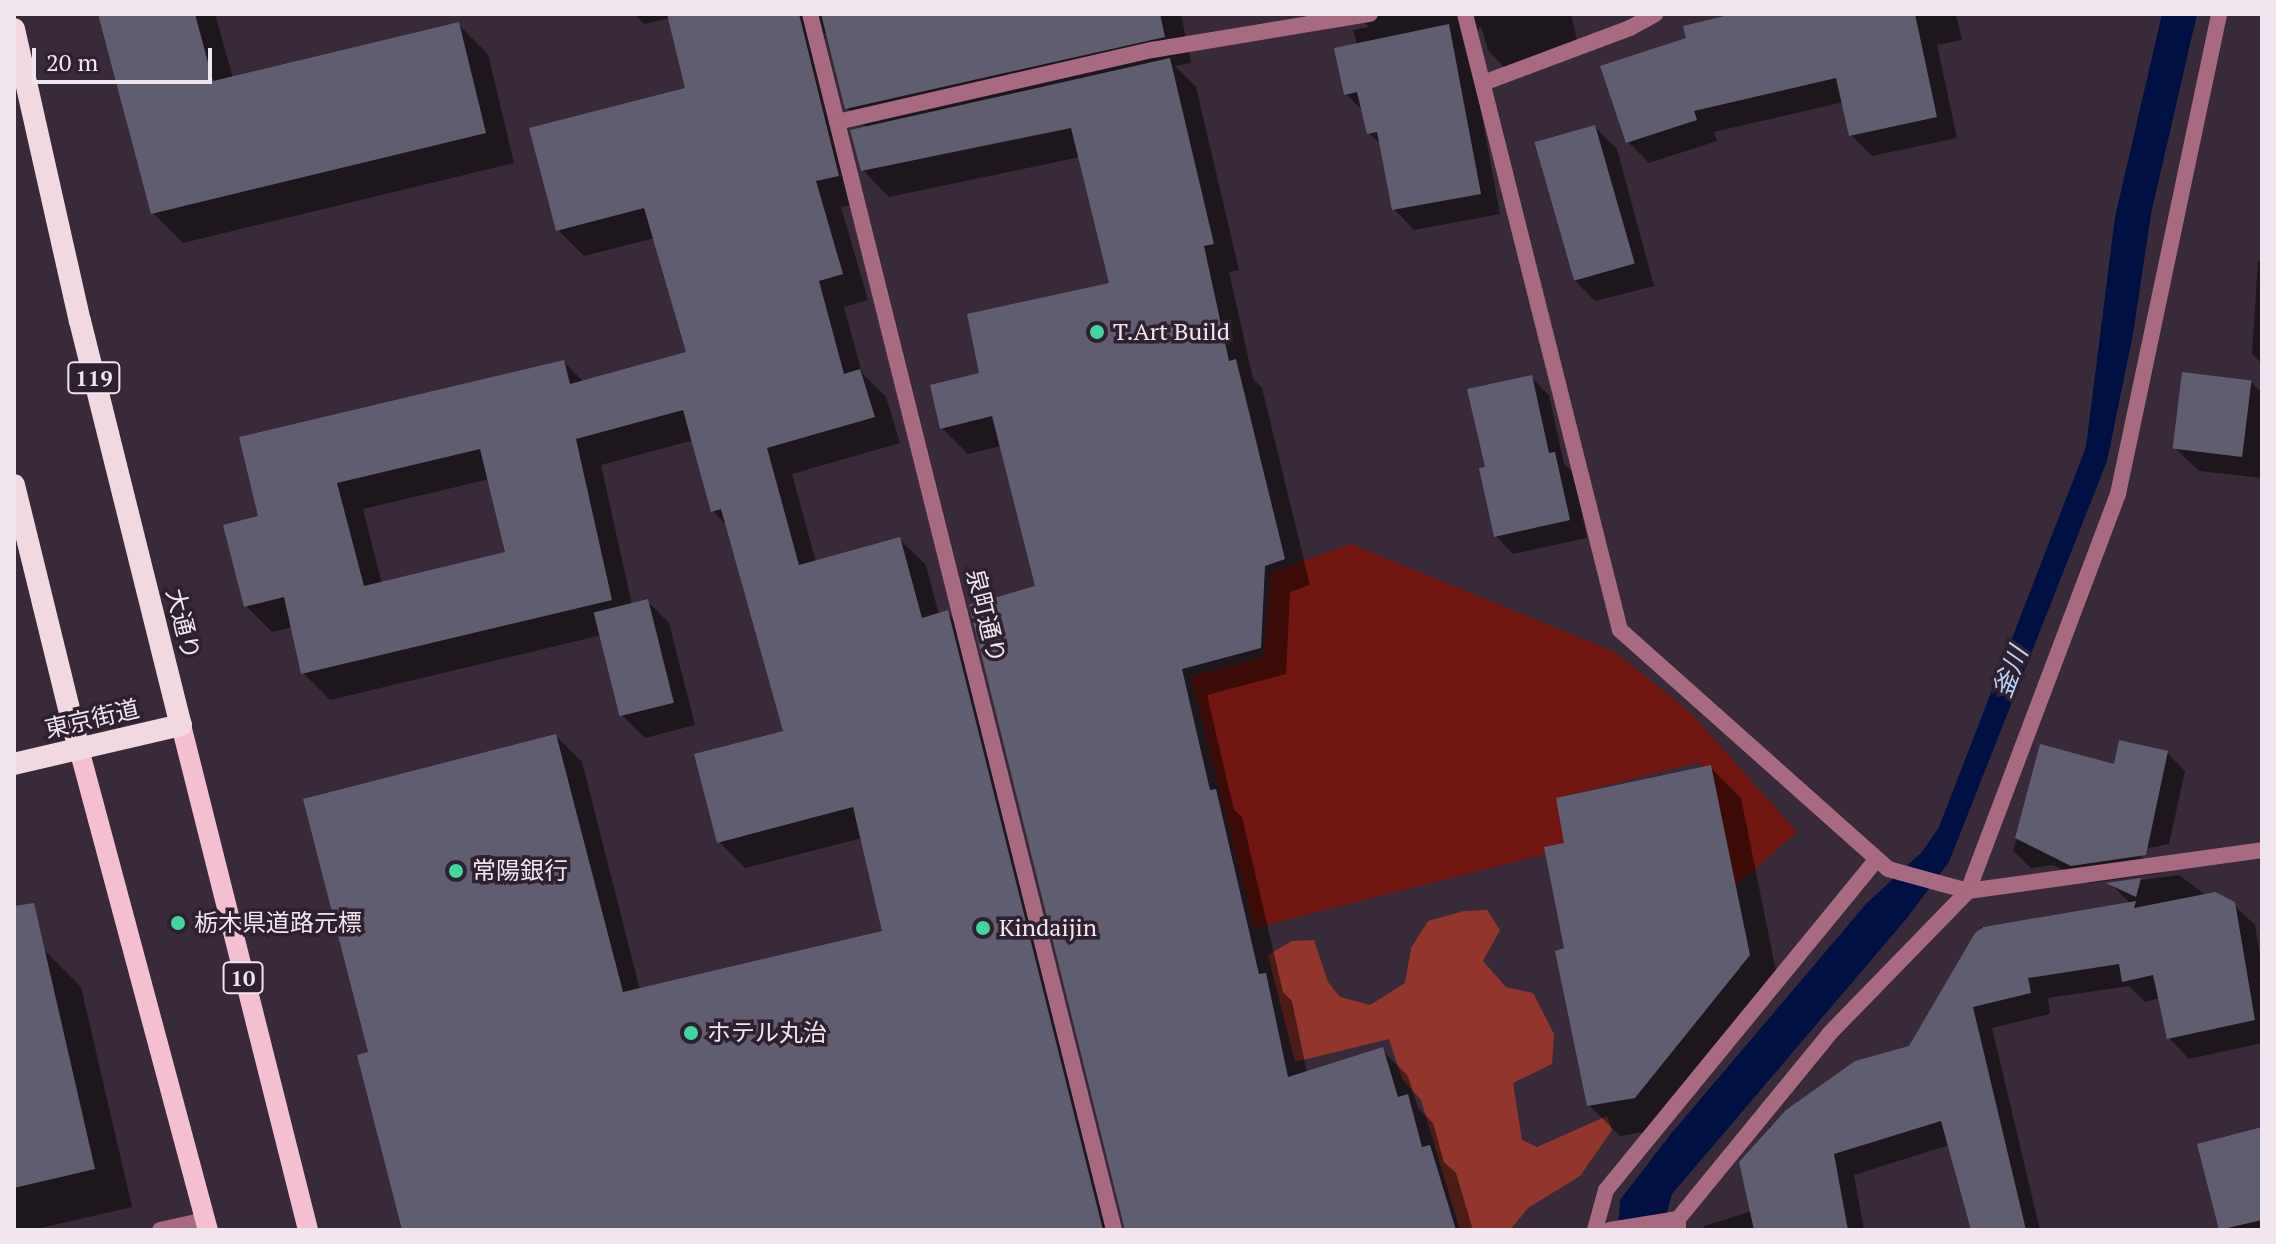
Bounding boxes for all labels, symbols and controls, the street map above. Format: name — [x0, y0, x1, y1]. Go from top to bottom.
scale bar — [36, 32, 216, 82]
text: 20 m — [46, 46, 98, 78]
place label: T.Art Build — [1113, 318, 1230, 346]
marker: T.Art Build — [1088, 323, 1106, 341]
road number: 119 — [66, 360, 122, 396]
street label: 泉町通り — [960, 566, 1012, 666]
street label: 大通り — [160, 586, 206, 662]
water label: 釜川 — [1986, 642, 2034, 702]
street label: 東京街道 — [42, 694, 142, 744]
place label: 常陽銀行 — [472, 857, 568, 885]
marker: 常陽銀行 — [447, 862, 465, 880]
place label: 栃木県道路元標 — [194, 909, 362, 937]
marker: 栃木県道路元標 — [169, 914, 187, 932]
place label: Kindaijin — [999, 914, 1097, 942]
marker: Kindaijin — [974, 919, 992, 937]
road number: 10 — [221, 960, 265, 996]
place label: ホテル丸治 — [707, 1019, 827, 1047]
marker: ホテル丸治 — [682, 1024, 700, 1042]

